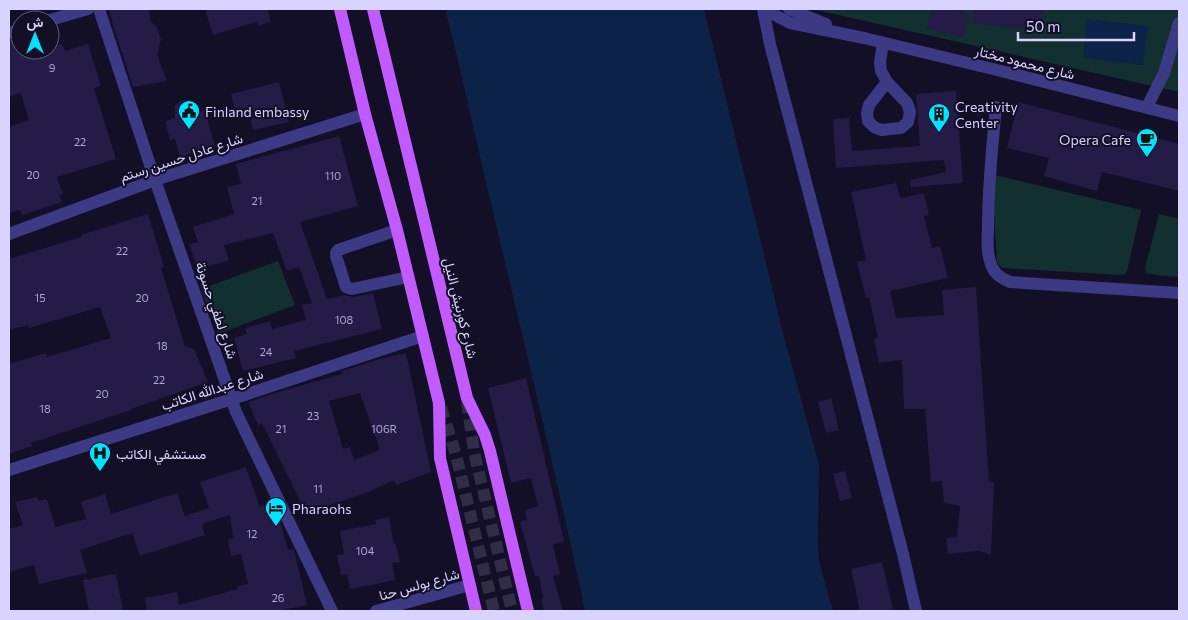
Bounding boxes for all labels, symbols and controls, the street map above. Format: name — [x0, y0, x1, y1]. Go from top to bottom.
north arrow — [10, 10, 60, 60]
scale bar — [1018, 10, 1134, 42]
text: ش — [27, 13, 44, 31]
text: 50 m — [1026, 17, 1060, 35]
street label: شارع محمود مختار — [972, 41, 1077, 86]
house number: 9 — [49, 61, 56, 74]
place label: Creativity Center — [955, 98, 1018, 131]
public building icon: Finland embassy — [177, 99, 201, 130]
building icon: Creativity Center — [927, 102, 951, 133]
place label: Finland embassy — [205, 103, 309, 120]
cafe icon: Opera Cafe — [1135, 127, 1159, 158]
street label: شارع عادل حسين رستم — [117, 129, 246, 188]
place label: Opera Cafe — [1059, 131, 1131, 148]
house number: 22 — [74, 135, 86, 148]
house number: 20 — [26, 168, 40, 181]
house number: 110 — [325, 169, 341, 182]
house number: 21 — [252, 194, 262, 207]
house number: 22 — [116, 244, 128, 257]
street label: شارع كورنيش النيل — [437, 256, 482, 361]
street label: شارع لطفي حسونة — [189, 259, 242, 362]
house number: 15 — [34, 291, 46, 304]
house number: 20 — [135, 291, 149, 304]
house number: 108 — [335, 313, 354, 326]
house number: 18 — [156, 339, 168, 352]
house number: 24 — [260, 345, 273, 358]
street label: شارع عبدالله الكاتب — [159, 365, 266, 416]
house number: 22 — [153, 373, 165, 386]
house number: 20 — [95, 387, 109, 400]
house number: 18 — [39, 402, 51, 415]
house number: 23 — [307, 409, 319, 422]
house number: 21 — [276, 422, 286, 435]
house number: 106R — [371, 422, 398, 435]
hospital icon: مستشفي الكاتب — [88, 441, 112, 472]
place label: مستشفي الكاتب — [116, 445, 206, 466]
house number: 11 — [313, 482, 323, 495]
hotel icon: Pharaohs — [264, 496, 288, 527]
place label: Pharaohs — [292, 500, 352, 517]
house number: 12 — [247, 527, 257, 540]
house number: 104 — [356, 544, 375, 557]
street label: شارع بولس حنا — [377, 564, 462, 606]
house number: 26 — [272, 591, 285, 604]

